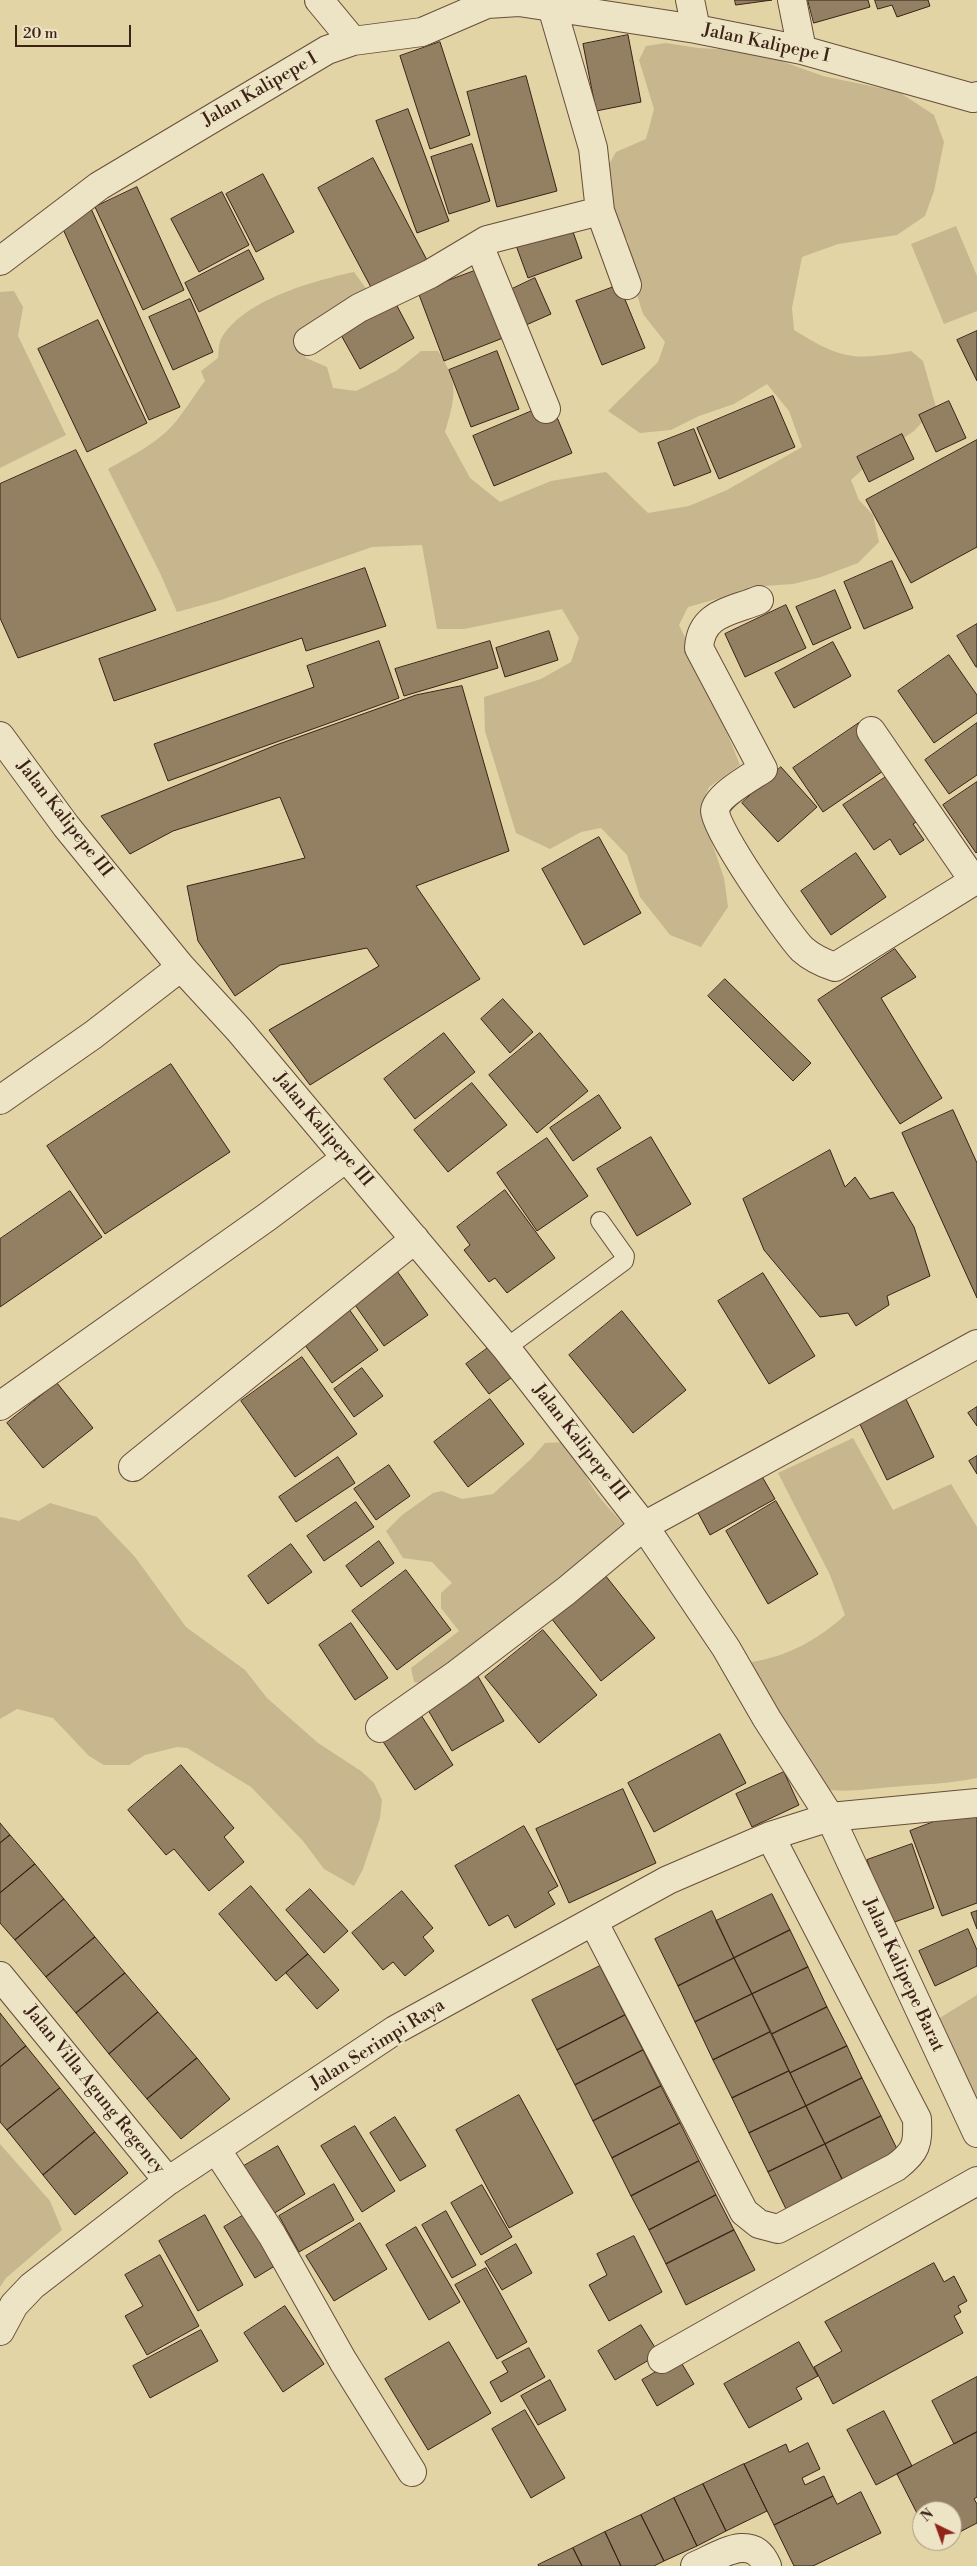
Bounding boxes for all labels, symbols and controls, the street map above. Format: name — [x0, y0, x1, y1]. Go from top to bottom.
scale bar — [18, 15, 134, 47]
street label: Jalan Kalipepe I — [700, 20, 832, 68]
text: 20 m — [23, 24, 58, 43]
street label: Jalan Kalipepe I — [199, 48, 321, 132]
street label: Jalan Kalipepe III — [11, 756, 117, 882]
street label: Jalan Kalipepe III — [269, 1068, 377, 1192]
street label: Jalan Kalipepe III — [527, 1380, 633, 1506]
street label: Jalan Kalipepe Barat — [858, 1895, 948, 2055]
street label: Jalan Serimpi Raya — [307, 1995, 449, 2095]
street label: Jalan Villa Agung Regency — [19, 2001, 169, 2179]
north arrow — [912, 2501, 962, 2551]
text: N — [917, 2505, 938, 2526]

